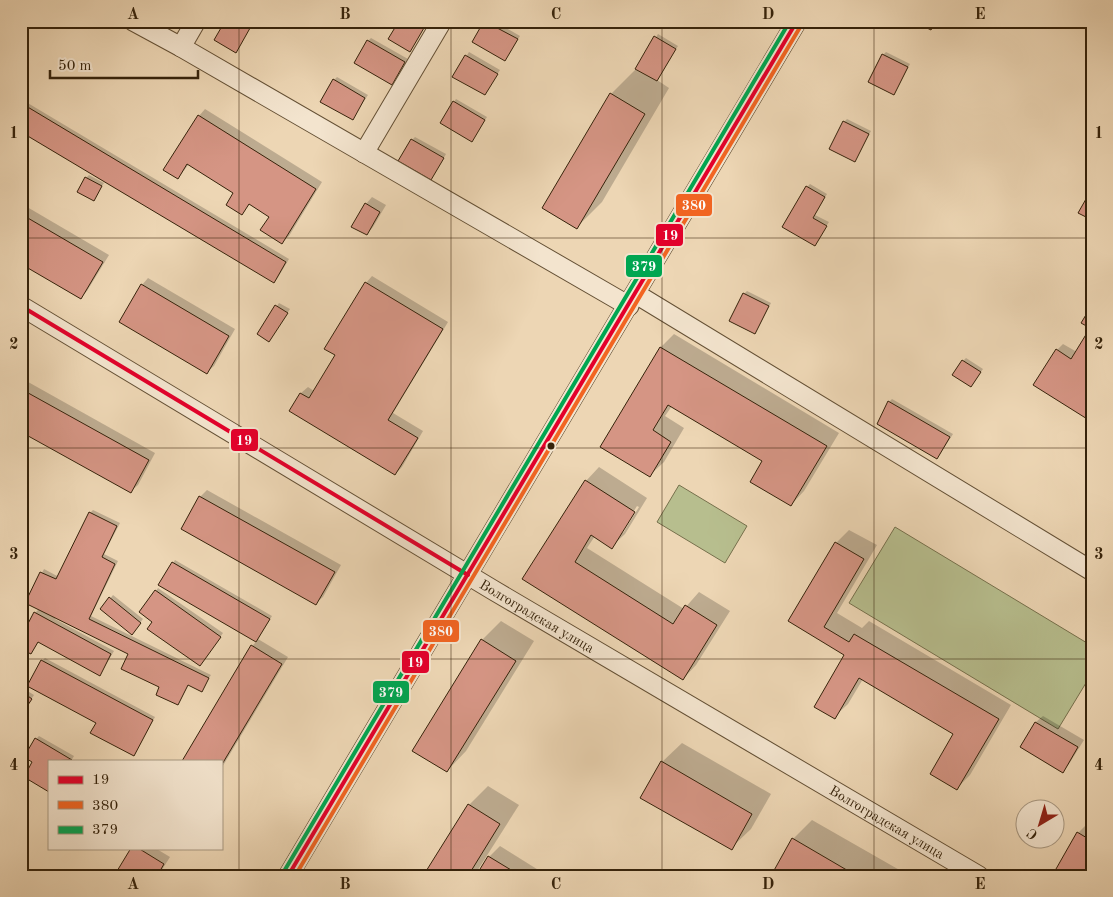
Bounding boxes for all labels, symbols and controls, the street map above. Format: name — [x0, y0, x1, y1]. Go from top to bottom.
text: A — [127, 7, 139, 23]
text: B — [339, 7, 351, 23]
text: C — [551, 7, 561, 23]
text: D — [762, 7, 774, 23]
text: E — [974, 7, 986, 23]
scale bar — [50, 48, 198, 80]
text: 50 m — [58, 59, 92, 74]
text: 1 — [9, 126, 19, 142]
text: 1 — [1094, 126, 1104, 142]
line badge: 380 — [675, 193, 713, 217]
text: 380 — [682, 199, 706, 213]
line badge: 19 — [655, 223, 684, 247]
text: 19 — [662, 229, 678, 243]
line badge: 379 — [625, 254, 663, 278]
text: 379 — [632, 260, 656, 274]
text: 2 — [9, 337, 19, 353]
text: 2 — [1094, 337, 1104, 353]
line badge: 19 — [230, 428, 259, 452]
text: 19 — [236, 434, 252, 448]
unlabelled marker — [546, 441, 556, 451]
text: 3 — [9, 547, 19, 563]
text: 3 — [1094, 547, 1104, 563]
street label: Волгоградская улица — [477, 578, 596, 656]
line badge: 380 — [422, 619, 460, 643]
text: 380 — [429, 625, 453, 639]
line badge: 19 — [401, 650, 430, 674]
text: 19 — [407, 656, 423, 670]
line badge: 379 — [372, 680, 410, 704]
text: 379 — [379, 686, 403, 700]
text: 4 — [9, 758, 19, 774]
text: 4 — [1094, 758, 1104, 774]
legend — [48, 760, 222, 850]
text: 19 — [92, 773, 109, 788]
street label: Волгоградская улица — [827, 784, 946, 862]
text: 380 — [92, 799, 118, 814]
north arrow — [1016, 800, 1066, 850]
text: 379 — [92, 823, 118, 838]
text: С — [1025, 825, 1041, 842]
text: A — [127, 877, 139, 893]
text: B — [339, 877, 351, 893]
text: C — [551, 877, 561, 893]
text: D — [762, 877, 774, 893]
text: E — [974, 877, 986, 893]

